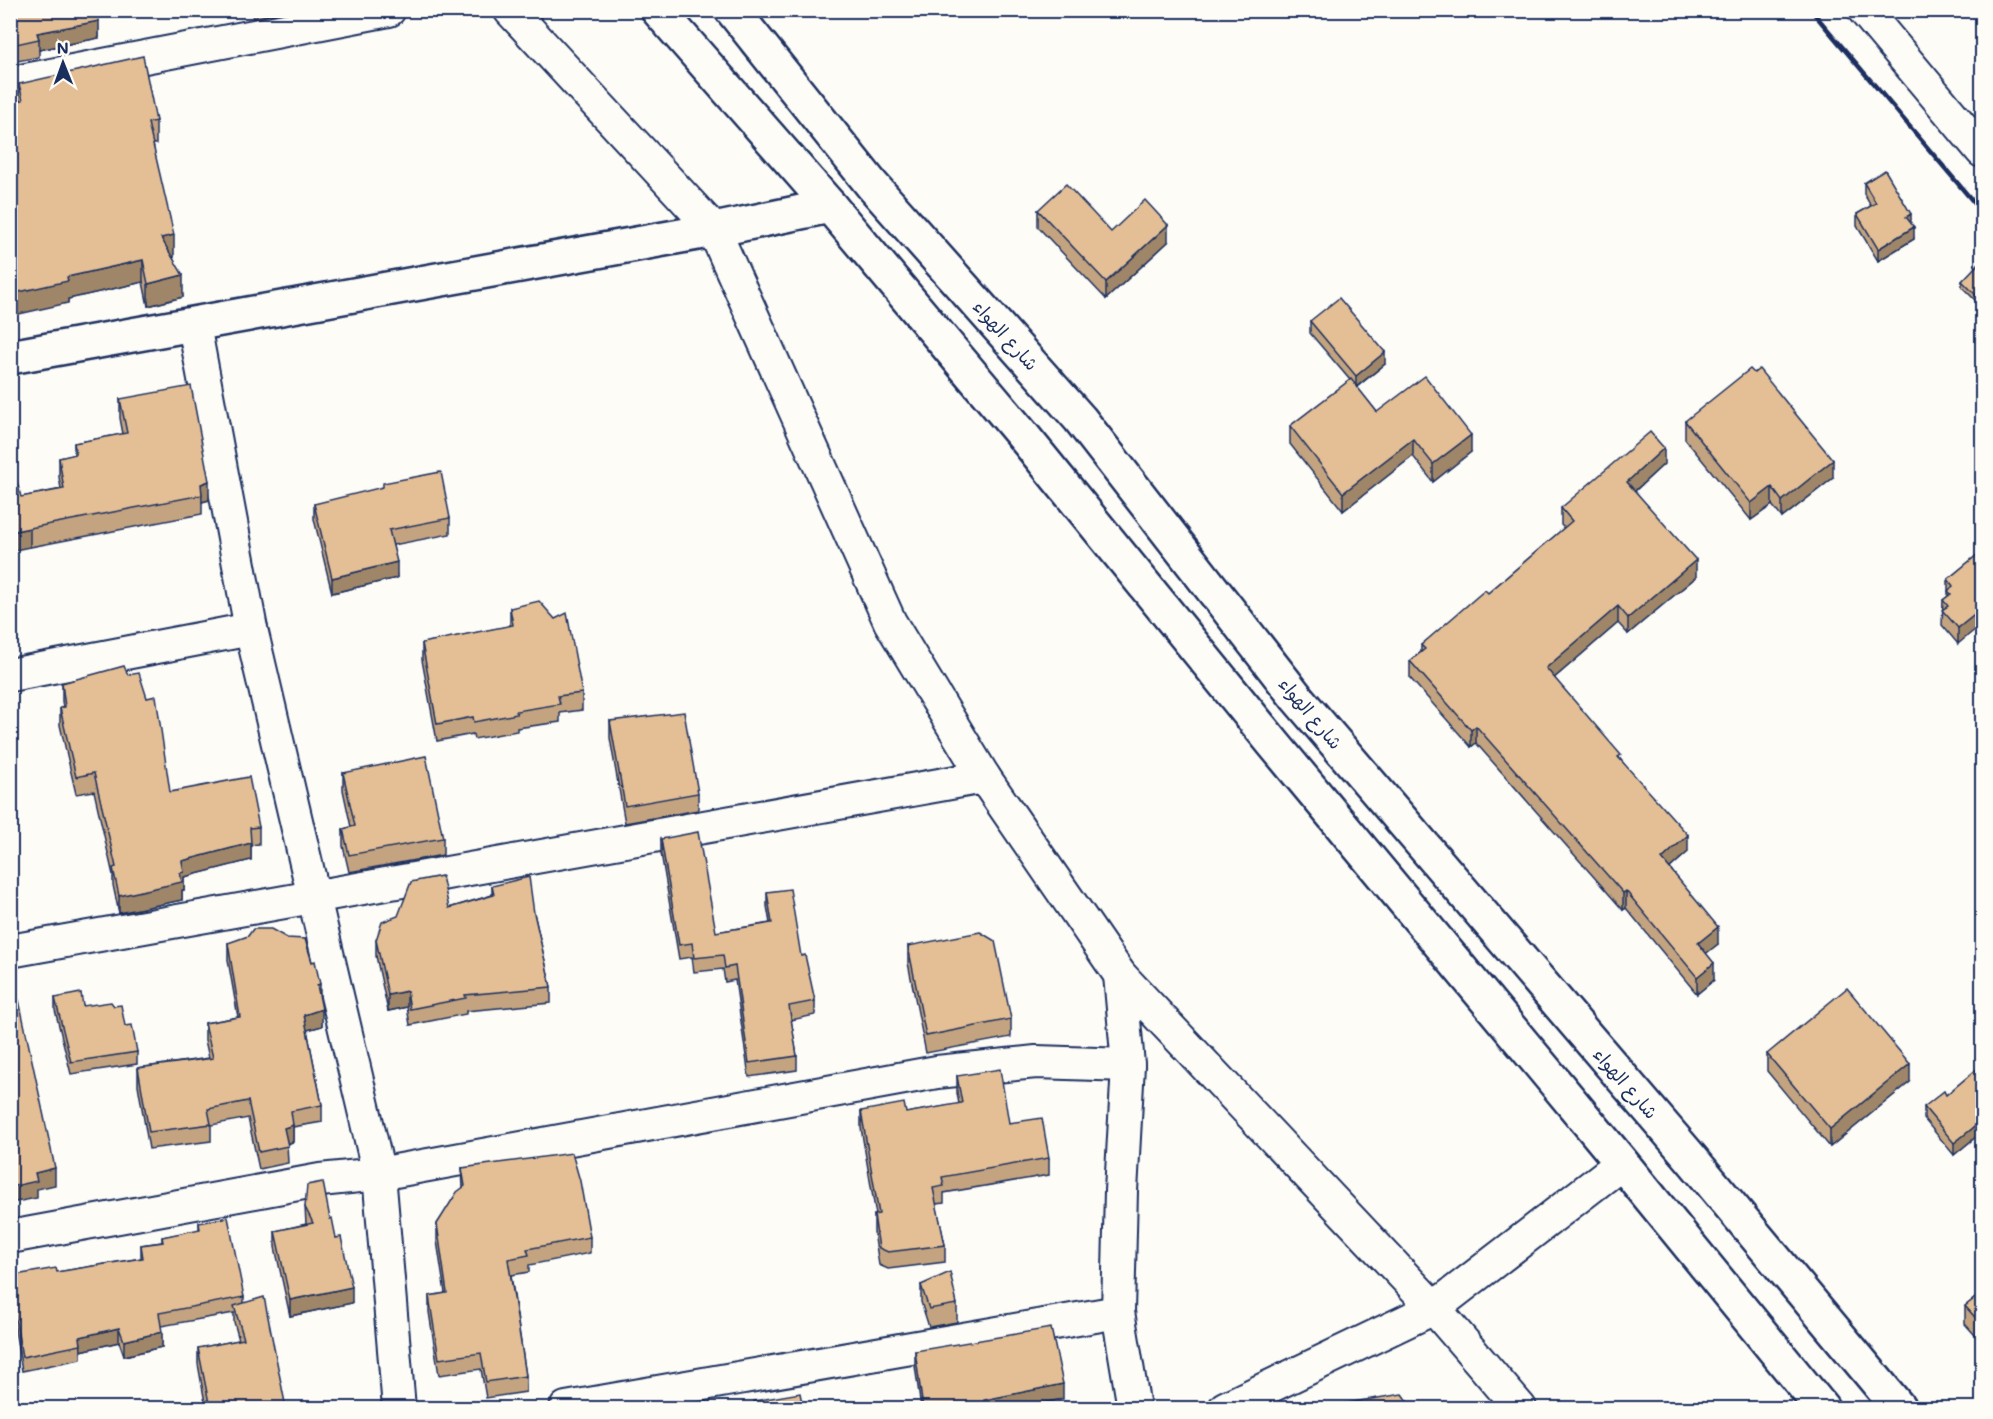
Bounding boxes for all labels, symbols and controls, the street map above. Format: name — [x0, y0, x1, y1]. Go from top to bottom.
north arrow — [33, 33, 93, 93]
text: N — [56, 37, 69, 58]
street label: شارع الهواء — [967, 295, 1044, 376]
street label: شارع الهواء — [1273, 672, 1348, 754]
street label: شارع الهواء — [1588, 1043, 1663, 1124]

